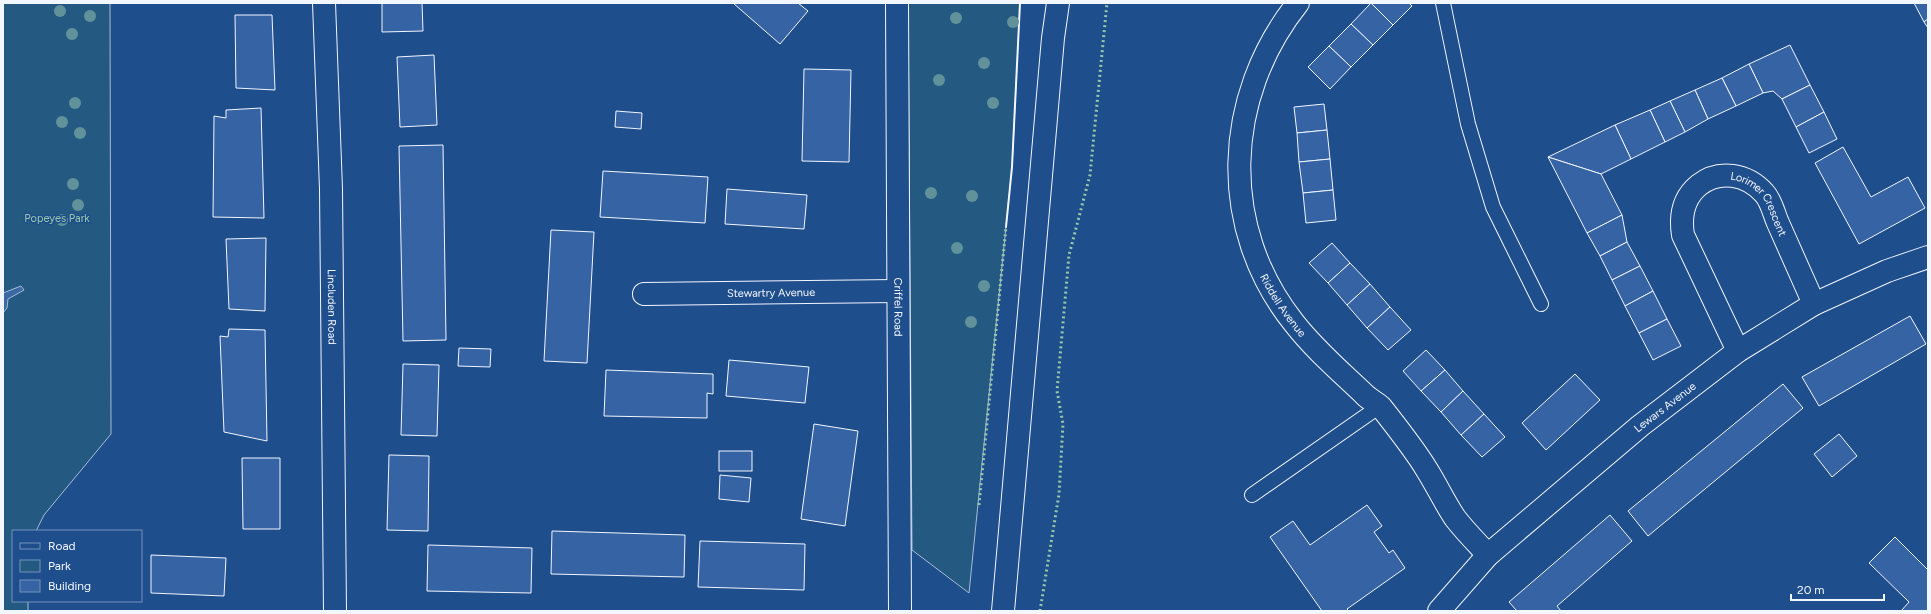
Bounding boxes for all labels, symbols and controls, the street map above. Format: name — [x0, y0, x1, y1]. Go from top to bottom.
street label: Lorimer Crescent — [1730, 169, 1789, 238]
park label: Popeyes Park — [24, 212, 90, 225]
street label: Lincluden Road — [325, 269, 339, 345]
street label: Riddell Avenue — [1258, 271, 1309, 339]
street label: Criffel Road — [892, 278, 905, 336]
street label: Stewartry Avenue — [727, 285, 815, 300]
street label: Lewars Avenue — [1631, 379, 1698, 435]
legend — [12, 530, 142, 602]
text: Road — [48, 539, 76, 553]
text: Park — [48, 559, 71, 573]
scale bar — [1791, 576, 1884, 602]
text: Building — [48, 579, 91, 593]
text: 20 m — [1797, 583, 1825, 597]

